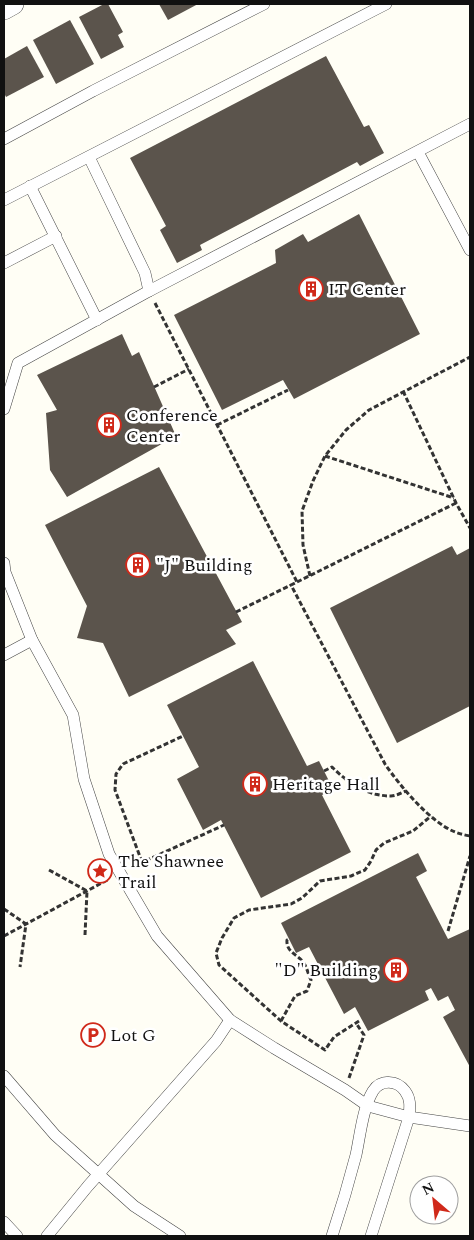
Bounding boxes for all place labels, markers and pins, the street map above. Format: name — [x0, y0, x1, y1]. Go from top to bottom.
building icon: IT Center — [298, 276, 324, 302]
place label: IT Center — [328, 276, 406, 303]
place label: Conference Center — [126, 402, 218, 450]
building icon: Conference Center — [96, 412, 122, 438]
building icon: "J" Building — [125, 552, 151, 578]
place label: "J" Building — [156, 552, 253, 579]
building icon: Heritage Hall — [242, 771, 268, 797]
place label: Heritage Hall — [272, 771, 380, 798]
place label: The Shawnee Trail — [118, 848, 224, 896]
place icon: The Shawnee Trail — [87, 858, 113, 884]
place label: "D" Building — [275, 957, 378, 984]
building icon: "D" Building — [383, 957, 409, 983]
parking icon: Lot G — [80, 1022, 106, 1048]
place label: Lot G — [110, 1022, 156, 1049]

